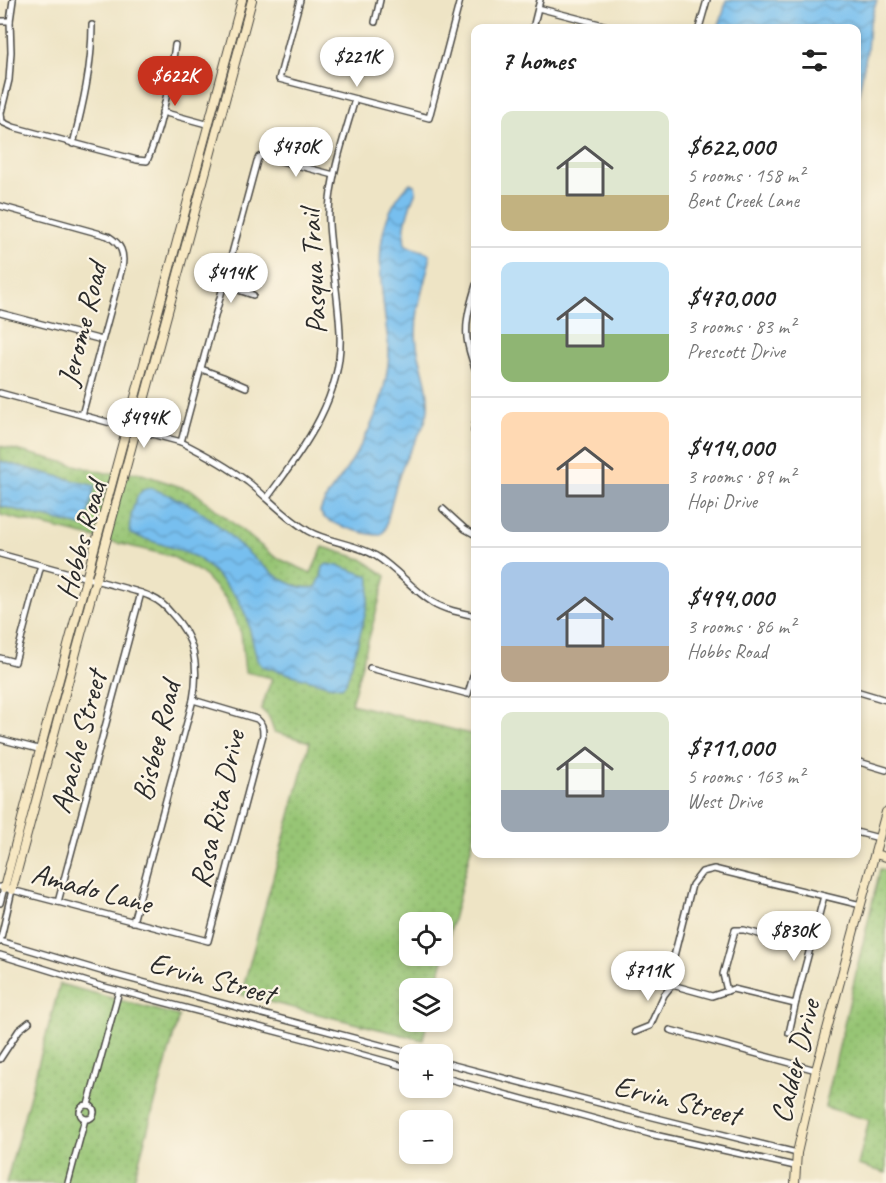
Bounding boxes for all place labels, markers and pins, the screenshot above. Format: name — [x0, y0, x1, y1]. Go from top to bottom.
pin: $221K — [315, 37, 399, 88]
pin: $622K — [133, 56, 217, 107]
pin: $470K — [254, 127, 338, 178]
pin: $414K — [189, 253, 273, 304]
pin: $494K — [102, 398, 186, 449]
pin: $830K — [752, 911, 836, 962]
pin: $711K — [606, 951, 690, 1002]

